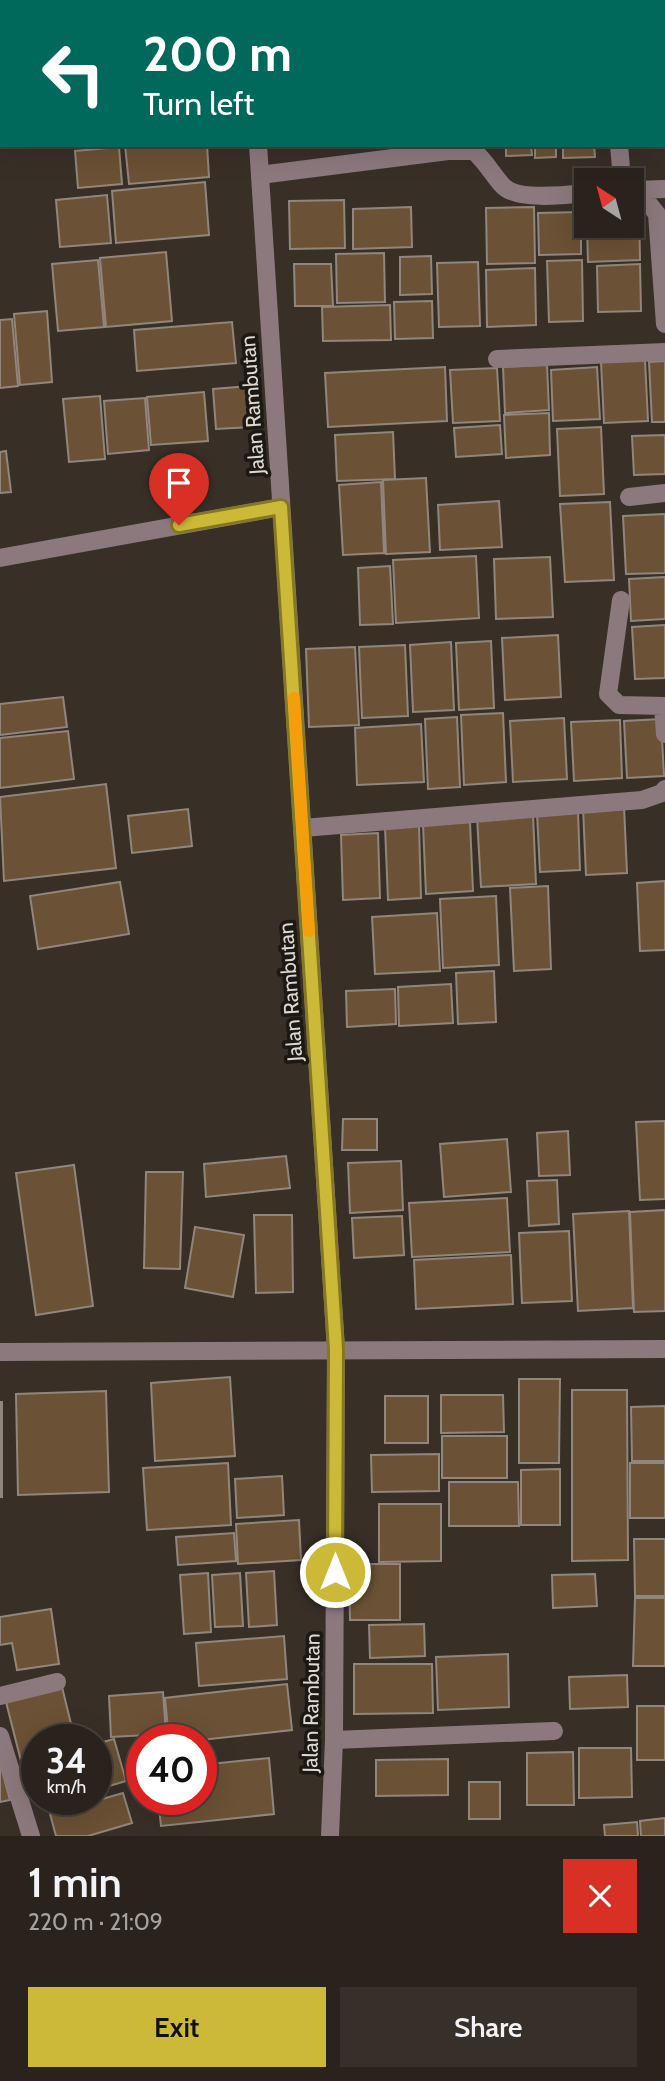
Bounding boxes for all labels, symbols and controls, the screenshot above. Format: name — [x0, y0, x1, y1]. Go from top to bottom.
text: 200 m — [143, 24, 292, 83]
icon: left — [28, 28, 119, 119]
text: Turn left — [143, 84, 254, 123]
north arrow — [574, 168, 644, 238]
map controls — [574, 168, 644, 238]
street label: Jalan Rambutan — [235, 335, 269, 476]
pin — [149, 453, 209, 525]
icon: arrive — [160, 464, 198, 502]
street label: Jalan Rambutan — [273, 922, 307, 1063]
position arrow — [298, 1535, 372, 1609]
street label: Jalan Rambutan — [297, 1633, 325, 1774]
speed limit sign: 40 — [126, 1724, 217, 1815]
text: 34 — [46, 1739, 87, 1782]
text: km/h — [47, 1776, 86, 1798]
text: 1 min — [28, 1856, 122, 1908]
button: close — [563, 1859, 637, 1933]
text: 220 m · 21:09 — [28, 1908, 163, 1936]
button: Exit — [28, 1987, 326, 2067]
button: Share — [340, 1987, 637, 2067]

